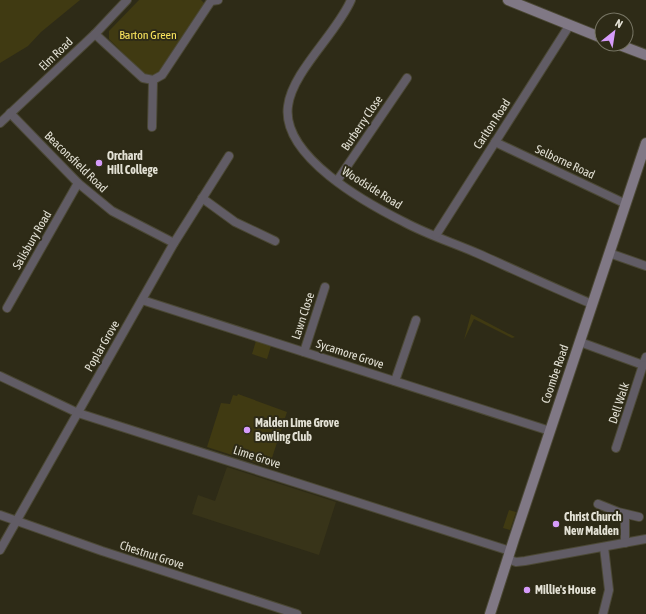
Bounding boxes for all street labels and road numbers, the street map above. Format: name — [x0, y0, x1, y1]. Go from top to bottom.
street label: Elm Road — [36, 35, 76, 73]
street label: Burberry Close — [338, 93, 386, 153]
street label: Carlton Road — [471, 96, 513, 152]
street label: Beaconsfield Road — [42, 129, 110, 195]
street label: Selborne Road — [533, 142, 597, 182]
street label: Woodside Road — [339, 164, 405, 212]
street label: Salisbury Road — [10, 208, 54, 272]
street label: Lawn Close — [289, 291, 317, 341]
street label: Poplar Grove — [82, 318, 122, 374]
street label: Sycamore Grove — [314, 336, 386, 372]
street label: Coombe Road — [538, 343, 572, 405]
street label: Dell Walk — [606, 380, 632, 425]
street label: Lime Grove — [232, 443, 282, 471]
street label: Chestnut Grove — [118, 538, 186, 572]

